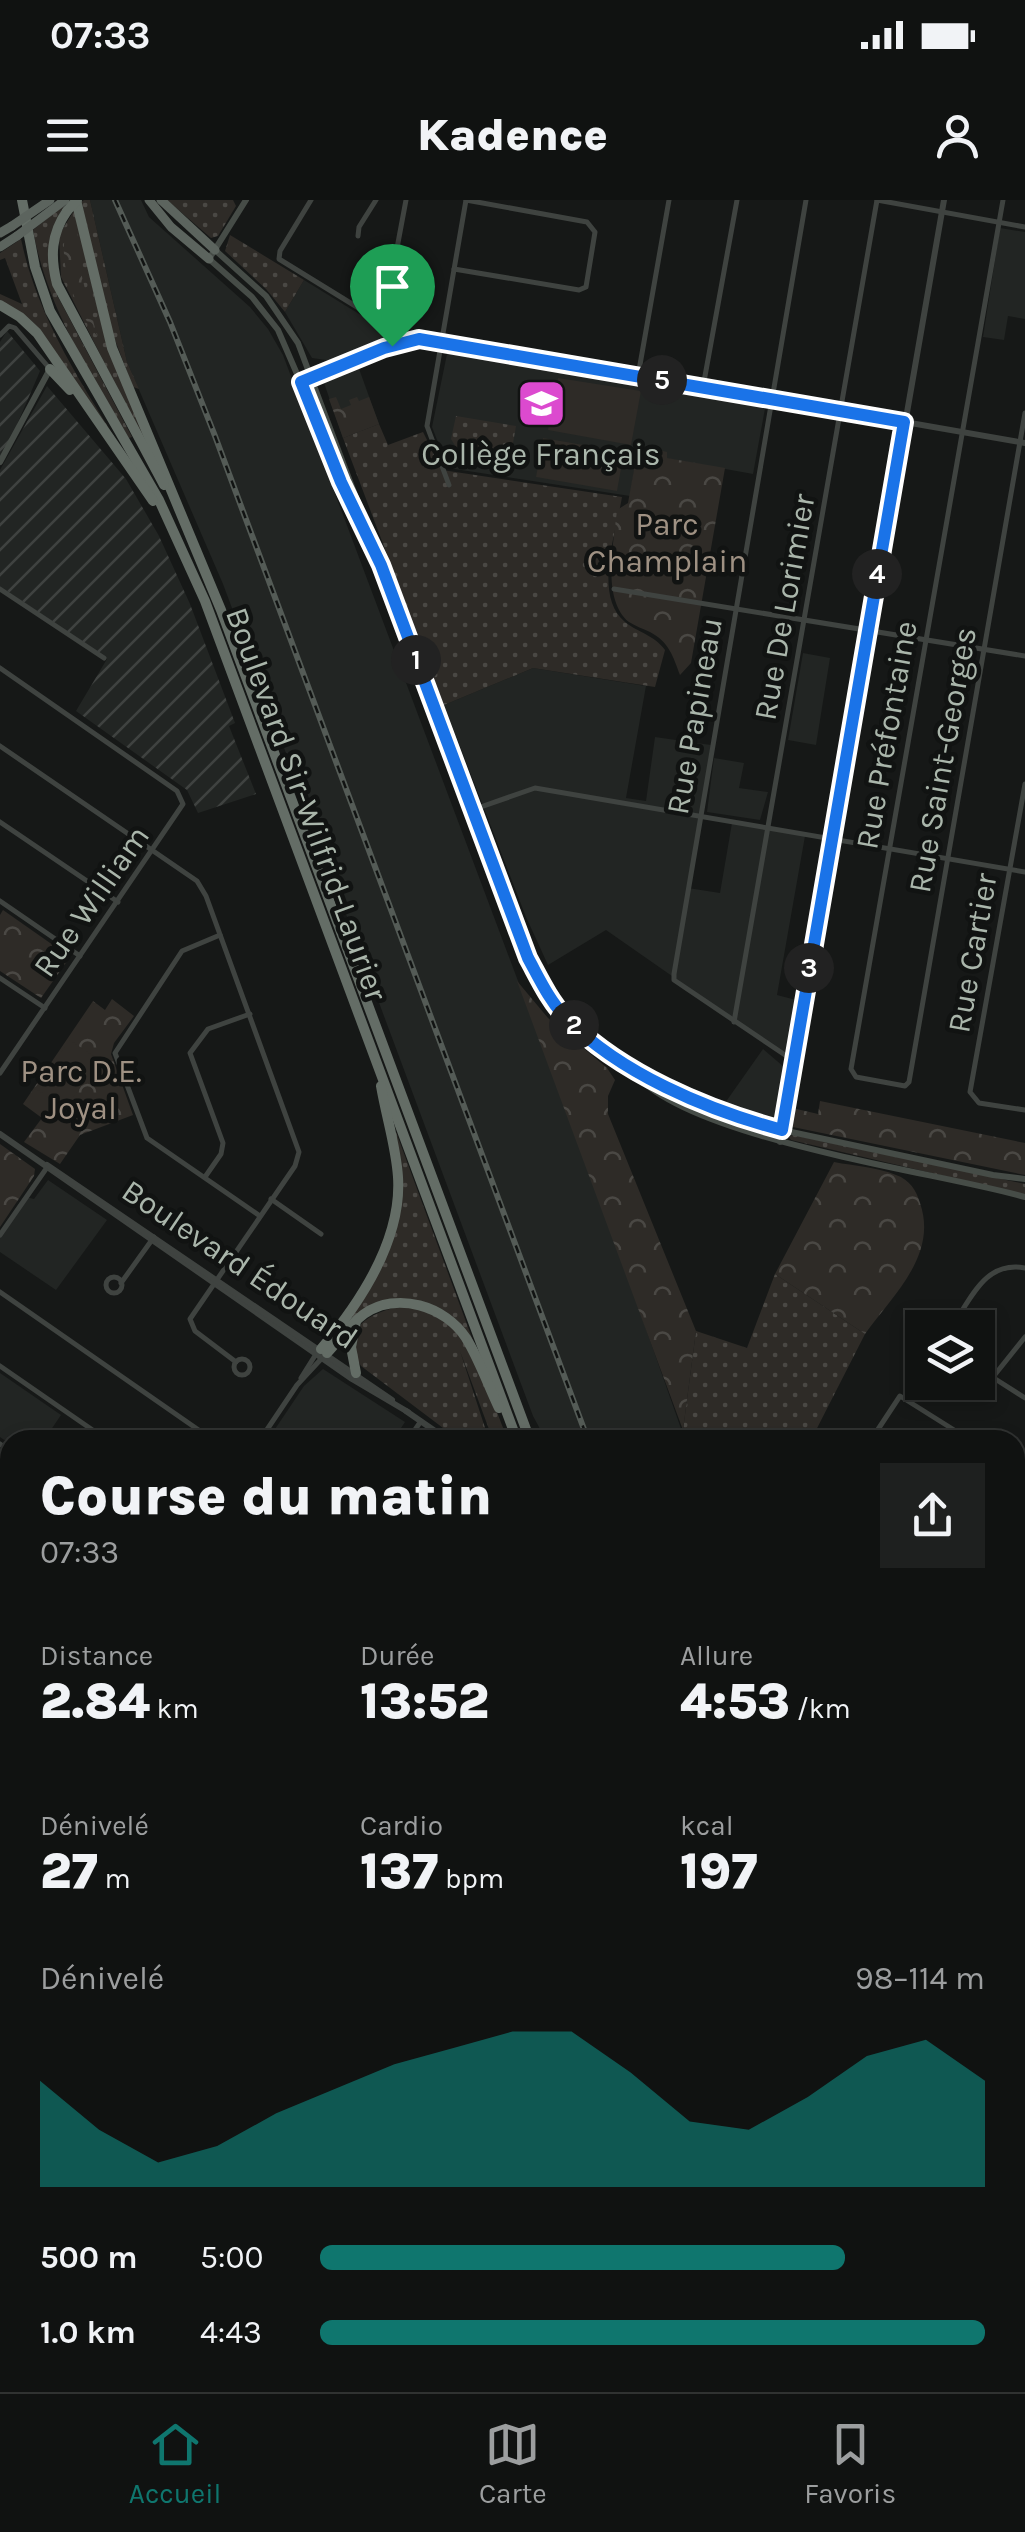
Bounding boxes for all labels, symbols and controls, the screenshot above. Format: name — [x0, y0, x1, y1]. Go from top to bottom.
text: 07:33 — [50, 13, 150, 58]
icon: menu — [40, 108, 95, 163]
icon: person — [930, 108, 985, 163]
text: Kadence — [417, 109, 608, 161]
pin — [350, 244, 435, 347]
icon: arrive — [365, 259, 420, 314]
pin: 5 — [637, 355, 687, 405]
text: 5 — [654, 363, 670, 396]
school or university icon: Collège Français — [515, 378, 567, 430]
place label: Collège Français — [421, 436, 661, 473]
street label: Rue De Lorimier — [746, 491, 823, 723]
park label: Parc Champlain — [587, 506, 747, 580]
pin: 4 — [852, 549, 902, 599]
text: 4 — [869, 557, 885, 590]
street label: Boulevard Sir-Wilfrid-Laurier — [218, 602, 395, 1006]
street label: Rue Papineau — [659, 615, 730, 817]
street label: Rue Préfontaine — [848, 618, 925, 852]
street label: Rue Saint-Georges — [901, 624, 984, 896]
pin: 1 — [391, 635, 441, 685]
text: 1 — [411, 643, 421, 676]
street label: Rue William — [26, 819, 157, 984]
street label: Rue Cartier — [940, 870, 1005, 1036]
pin: 3 — [784, 943, 834, 993]
text: 3 — [800, 951, 818, 984]
pin: 2 — [549, 1000, 599, 1050]
text: 2 — [566, 1008, 582, 1041]
park label: Parc D.E. Joyal — [20, 1053, 142, 1127]
street label: Boulevard Édouard — [115, 1170, 366, 1357]
map controls — [905, 1310, 995, 1400]
button: layers — [905, 1310, 995, 1400]
button: share — [880, 1463, 985, 1568]
text: Course du matin — [40, 1464, 492, 1528]
text: 07:33 — [40, 1534, 119, 1571]
text: Distance — [40, 1639, 153, 1672]
text: Durée — [360, 1639, 434, 1672]
text: Allure — [680, 1639, 753, 1672]
text: 2.84 — [40, 1672, 150, 1731]
text: 13:52 — [360, 1672, 489, 1731]
text: 4:53 — [680, 1672, 790, 1731]
text: km — [150, 1692, 199, 1725]
text: /km — [790, 1692, 851, 1725]
text: Dénivelé — [40, 1809, 149, 1842]
text: Cardio — [360, 1809, 443, 1842]
text: kcal — [680, 1809, 733, 1842]
text: 27 — [40, 1842, 98, 1901]
text: 137 — [360, 1842, 438, 1901]
text: 197 — [680, 1842, 758, 1901]
text: m — [98, 1862, 131, 1895]
text: bpm — [438, 1862, 504, 1895]
text: Dénivelé — [40, 1960, 164, 1997]
text: 98–114 m — [855, 1960, 985, 1997]
text: 500 m — [40, 2239, 138, 2276]
text: 5:00 — [200, 2239, 263, 2276]
text: 1.0 km — [40, 2314, 136, 2351]
text: 4:43 — [200, 2314, 262, 2351]
tab: Accueil — [129, 2417, 221, 2510]
tab: Carte — [479, 2417, 547, 2510]
tab: Favoris — [804, 2417, 896, 2510]

